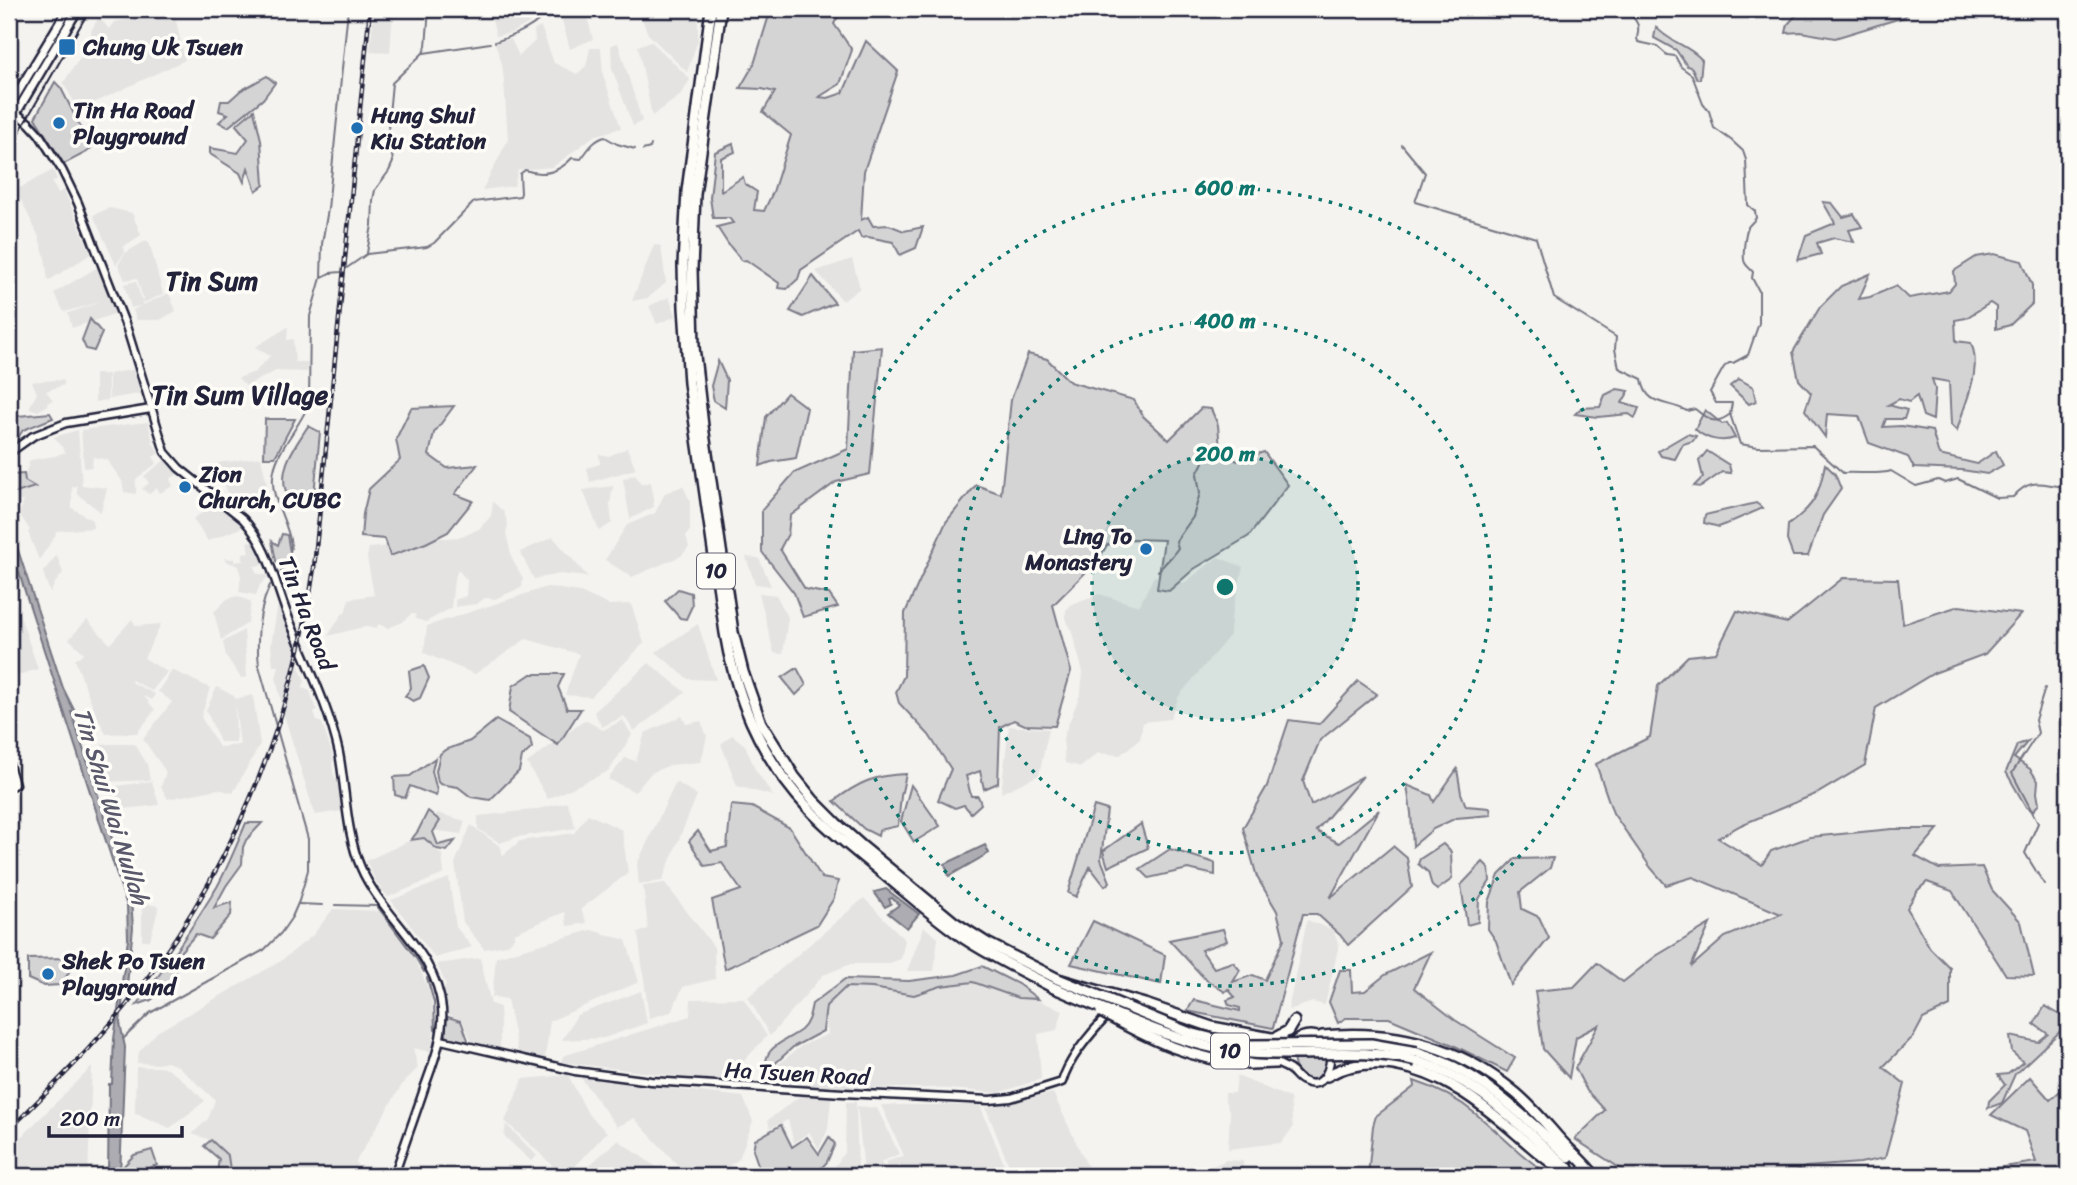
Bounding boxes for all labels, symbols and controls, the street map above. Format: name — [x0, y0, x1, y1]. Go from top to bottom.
place label: Chung Uk Tsuen — [82, 27, 244, 68]
marker: Chung Uk Tsuen — [57, 37, 77, 57]
place label: Tin Ha Road Playground — [73, 90, 195, 157]
place label: Hung Shui Kiu Station — [370, 95, 487, 162]
marker: Tin Ha Road Playground — [51, 115, 67, 131]
marker: Hung Shui Kiu Station — [349, 120, 365, 136]
text: 600 m — [1194, 169, 1256, 207]
district label: Tin Sum — [166, 258, 258, 304]
text: 400 m — [1193, 302, 1256, 340]
district label: Tin Sum Village — [152, 372, 329, 418]
text: 200 m — [1194, 435, 1256, 473]
place label: Zion Church, CUBC — [198, 454, 341, 521]
marker: Zion Church, CUBC — [177, 479, 193, 495]
place label: Ling To Monastery — [1024, 516, 1133, 583]
marker: Ling To Monastery — [1138, 541, 1154, 557]
street label: Tin Ha Road — [266, 550, 348, 678]
road number: 10 — [697, 554, 735, 588]
centre of rings — [1213, 575, 1237, 599]
water label: Tin Shui Wai Nullah — [61, 702, 162, 912]
place label: Shek Po Tsuen Playground — [61, 941, 206, 1008]
marker: Shek Po Tsuen Playground — [40, 966, 56, 982]
road number: 10 — [1211, 1034, 1249, 1068]
street label: Ha Tsuen Road — [723, 1049, 873, 1098]
scale bar — [49, 1094, 182, 1138]
text: 200 m — [60, 1100, 120, 1138]

